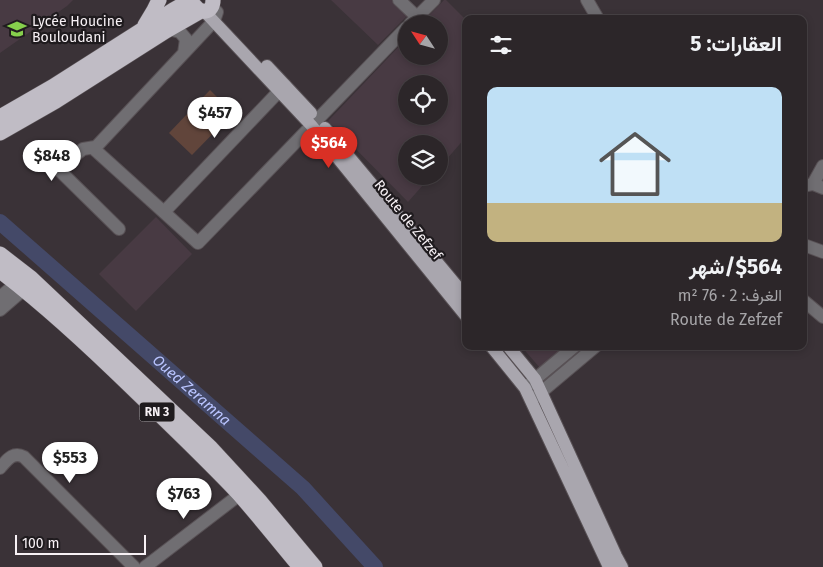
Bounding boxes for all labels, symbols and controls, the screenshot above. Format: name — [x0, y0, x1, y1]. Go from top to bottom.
place label: Lycée Houcine Bouloudani — [32, 13, 123, 46]
north arrow — [398, 15, 448, 65]
map controls — [398, 15, 448, 185]
school or university icon: Lycée Houcine Bouloudani — [6, 18, 28, 40]
icon: filters — [487, 31, 515, 59]
text: العقارات: 5 — [690, 31, 782, 57]
button: locate — [398, 75, 448, 125]
pin: $457 — [185, 96, 245, 139]
text: $457 — [198, 103, 232, 122]
icon: home — [590, 119, 680, 209]
pin: $564 — [299, 126, 359, 169]
text: $564 — [311, 133, 347, 152]
button: layers — [398, 135, 448, 185]
pin: $848 — [22, 140, 82, 182]
text: $848 — [34, 146, 70, 165]
street label: Route de Zefzef — [371, 177, 446, 264]
text: $564/شهر — [689, 254, 782, 280]
text: الغرف: 2 · 76 m² — [678, 286, 782, 305]
text: Route de Zefzef — [670, 310, 782, 329]
water label: Oued Zeramna — [149, 351, 235, 429]
road number: RN 3 — [140, 402, 174, 422]
pin: $553 — [40, 442, 100, 484]
text: $553 — [53, 448, 87, 467]
pin: $763 — [154, 478, 214, 520]
text: $763 — [168, 484, 200, 503]
scale bar — [15, 532, 146, 555]
text: 100 m — [22, 535, 59, 552]

